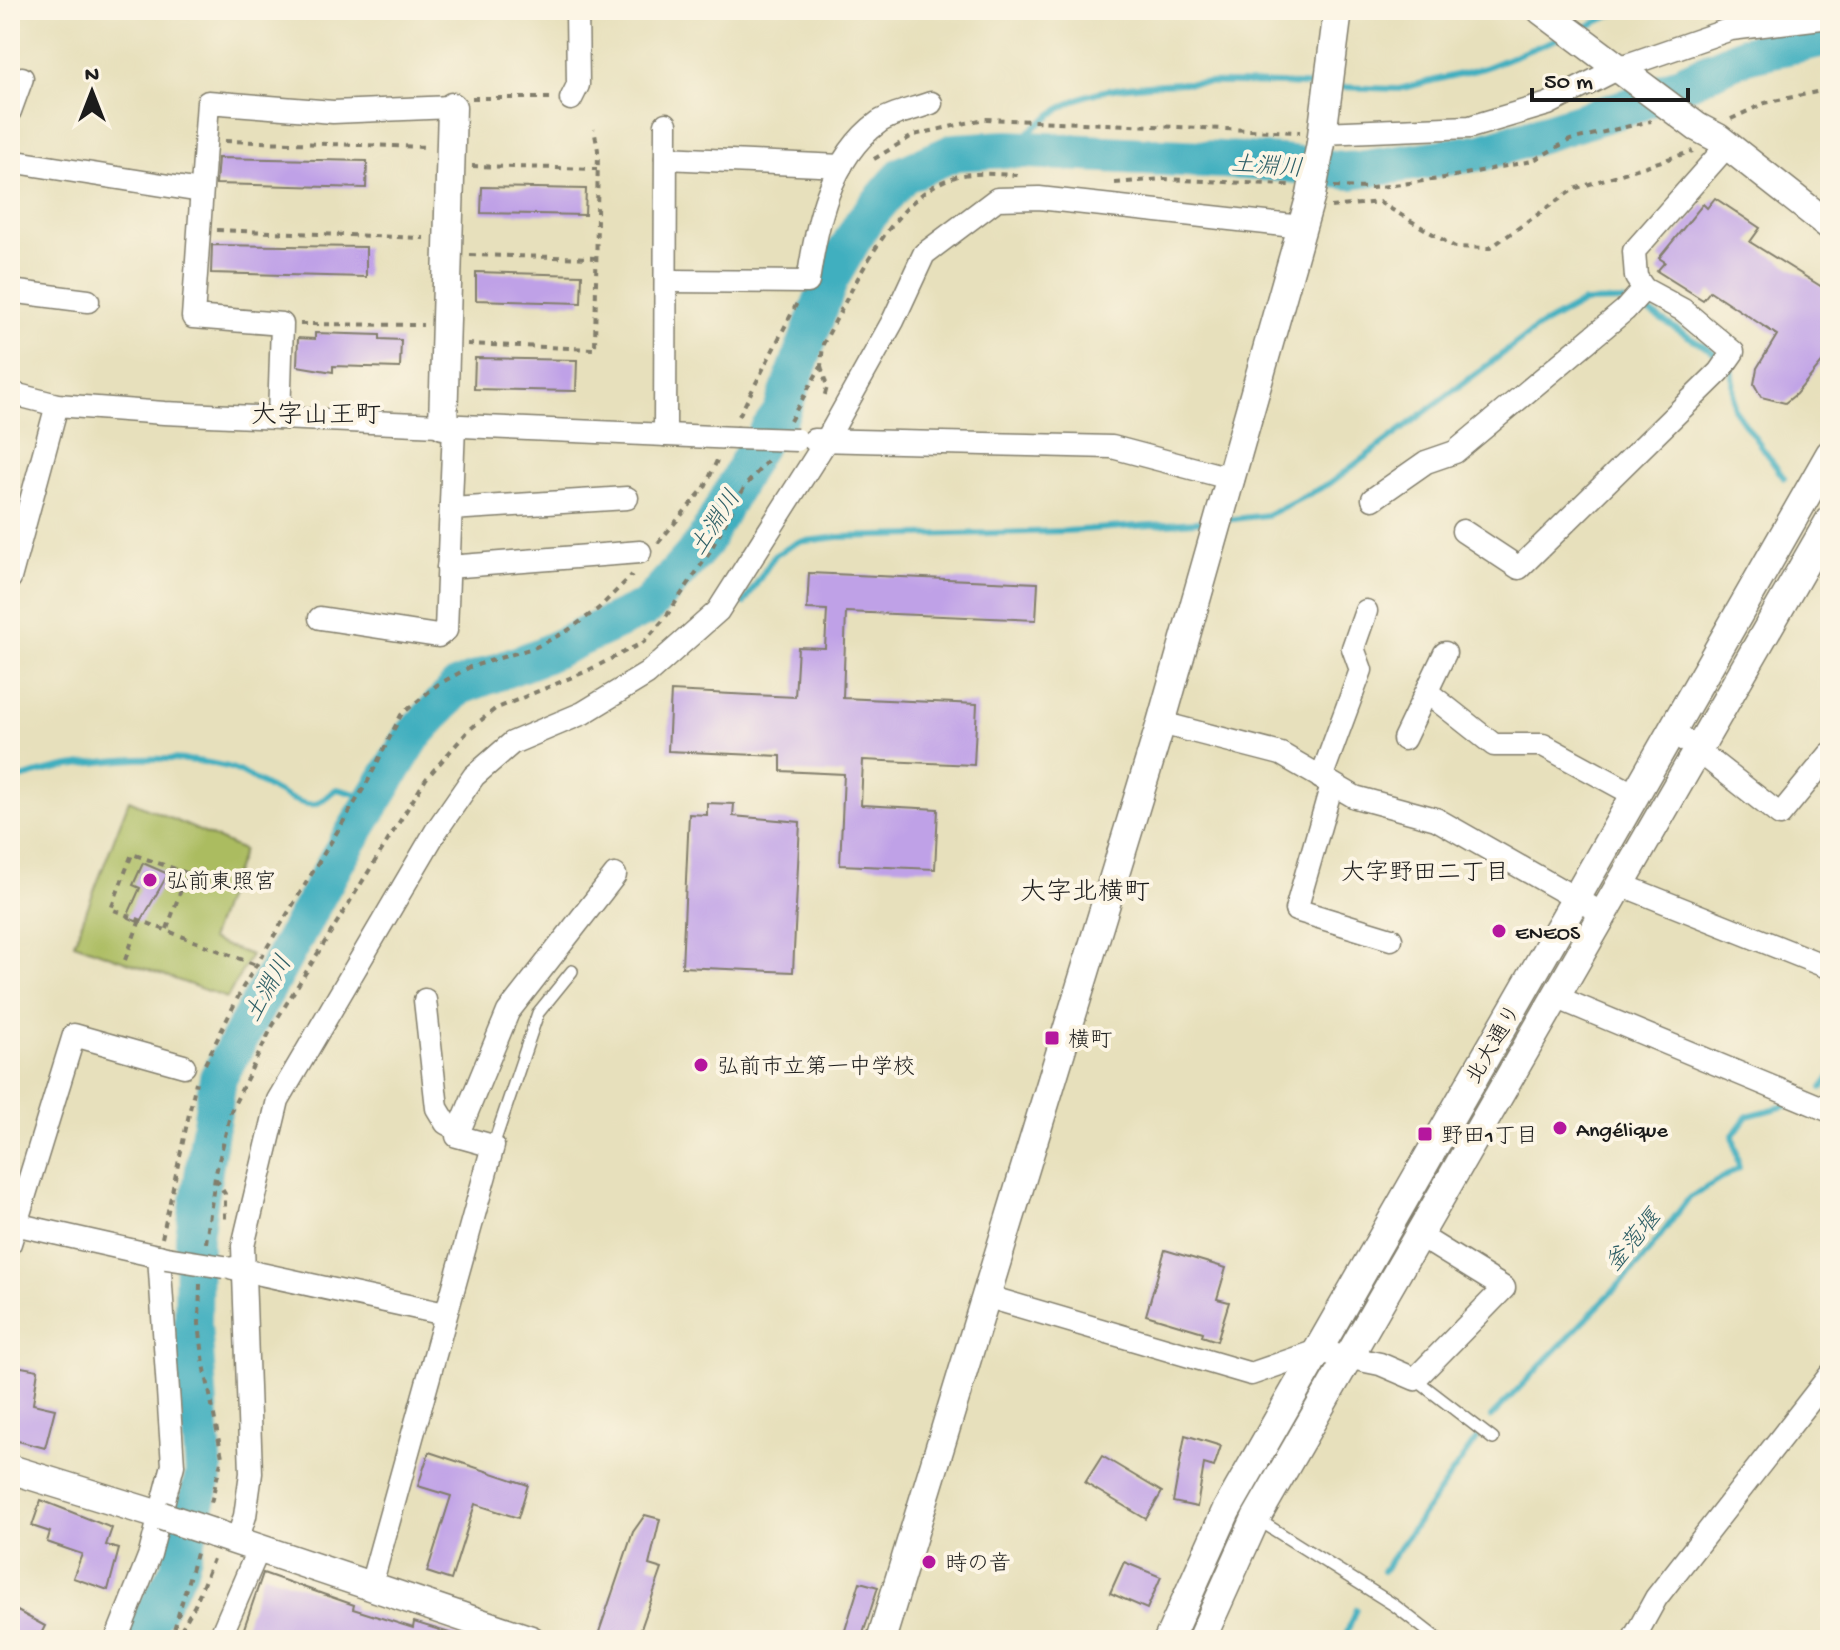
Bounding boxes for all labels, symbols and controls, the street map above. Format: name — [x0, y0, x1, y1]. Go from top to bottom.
north arrow — [52, 52, 132, 132]
scale bar — [1532, 52, 1688, 102]
text: N — [85, 63, 99, 89]
text: 50 m — [1544, 69, 1593, 98]
water label: 土淵川 — [1230, 151, 1304, 185]
district label: 大字山王町 — [251, 401, 381, 433]
water label: 土淵川 — [684, 485, 749, 562]
district label: 大字野田二丁目 — [1341, 859, 1509, 889]
place label: 弘前東照宮 — [166, 870, 276, 897]
marker: 弘前東照宮 — [141, 871, 159, 889]
district label: 大字北横町 — [1020, 878, 1150, 910]
marker: ENEOS — [1490, 922, 1508, 940]
place label: ENEOS — [1515, 922, 1581, 948]
water label: 土淵川 — [239, 951, 300, 1028]
street label: 北大通り — [1461, 1000, 1529, 1090]
place label: 横町 — [1068, 1028, 1112, 1055]
marker: 横町 — [1043, 1029, 1061, 1047]
place label: 弘前市立第一中学校 — [717, 1054, 915, 1082]
marker: 弘前市立第一中学校 — [692, 1056, 710, 1074]
marker: Angélique — [1551, 1119, 1569, 1137]
place label: Angélique — [1576, 1119, 1668, 1145]
marker: 野田1丁目 — [1416, 1125, 1434, 1143]
place label: 野田1丁目 — [1441, 1125, 1538, 1151]
water label: 釜萢堰 — [1600, 1202, 1671, 1279]
place label: 時の音 — [945, 1552, 1011, 1579]
marker: 時の音 — [920, 1553, 938, 1571]

